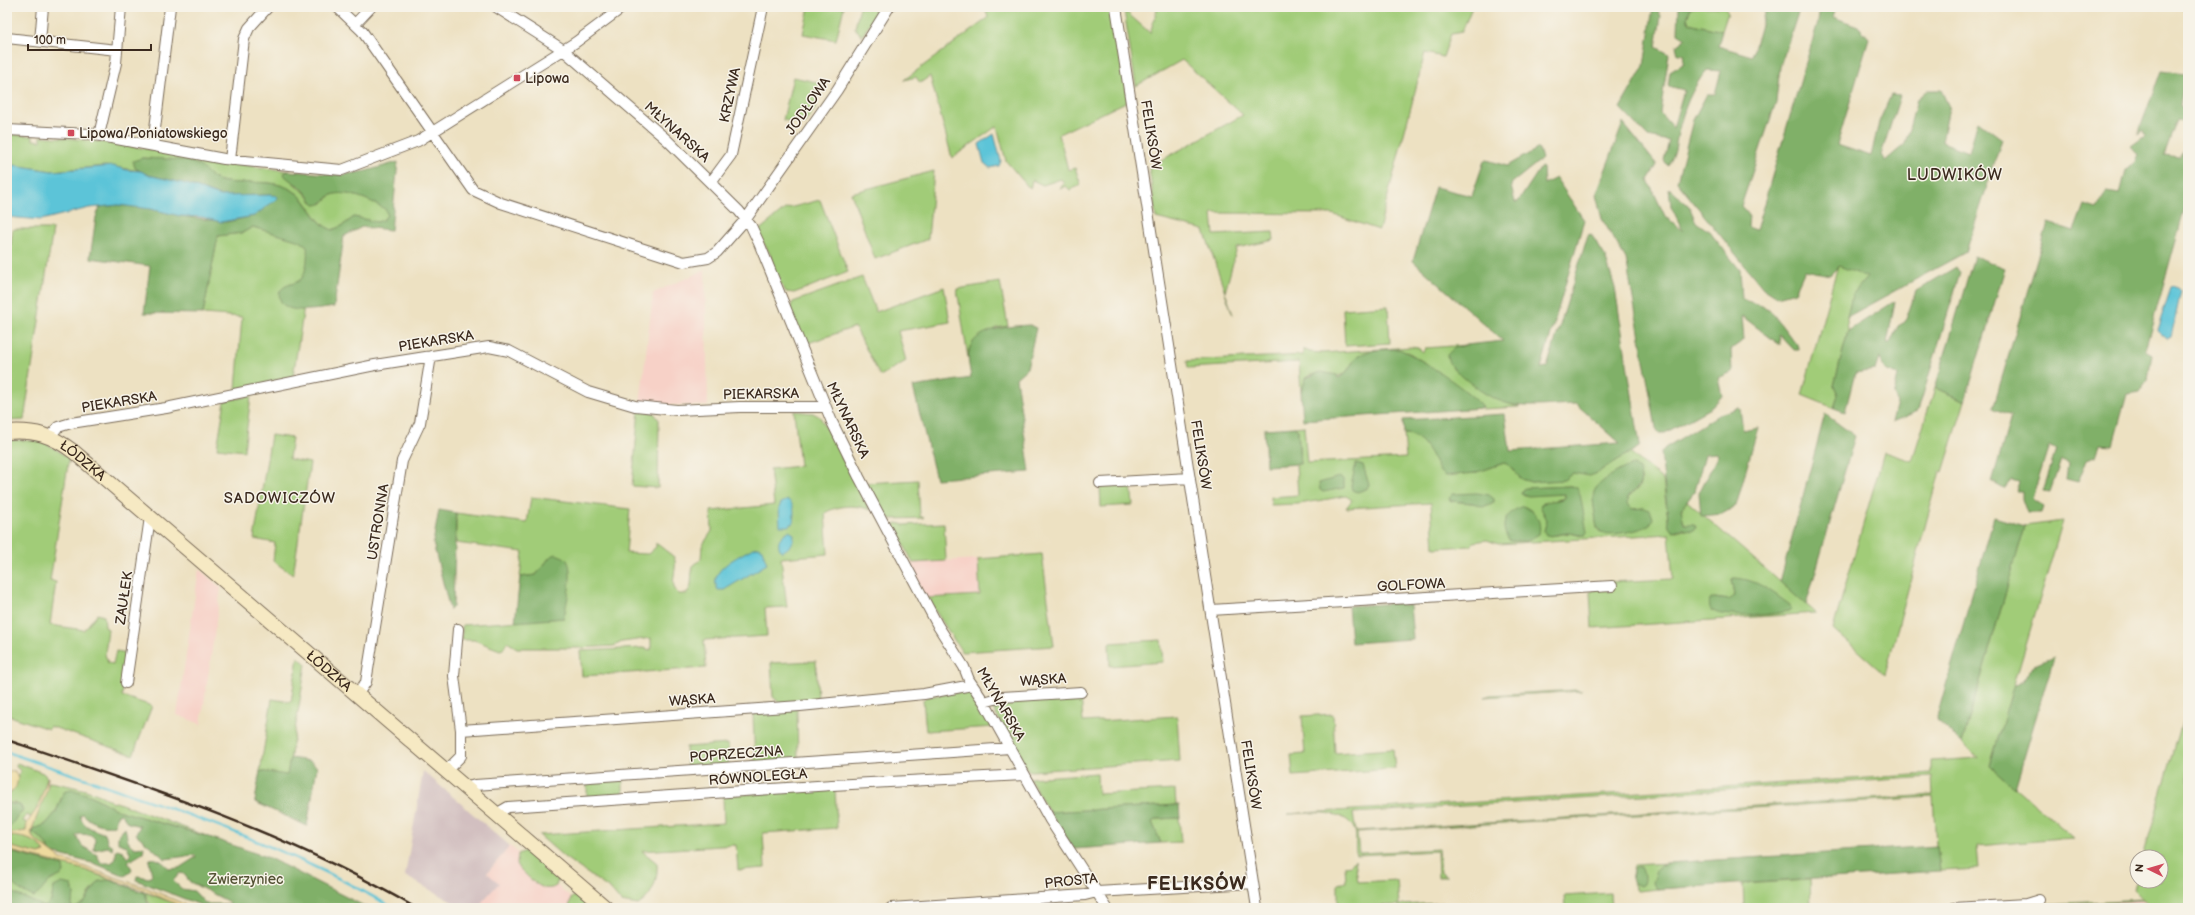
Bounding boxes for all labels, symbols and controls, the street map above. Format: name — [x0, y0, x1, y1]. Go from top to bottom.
scale bar — [28, 26, 151, 52]
text: 100 m — [34, 33, 66, 48]
street label: KRZYWA — [716, 65, 744, 124]
place label: Lipowa — [525, 70, 570, 87]
marker: Lipowa — [512, 73, 522, 83]
street label: JODŁOWA — [782, 74, 834, 138]
street label: MŁYNARSKA — [641, 98, 714, 166]
street label: FELIKSÓW — [1137, 99, 1166, 171]
place label: Lipowa/Poniatowskiego — [79, 125, 228, 142]
marker: Lipowa/Poniatowskiego — [66, 128, 76, 138]
district label: LUDWIKÓW — [1907, 164, 2003, 185]
street label: PIEKARSKA — [397, 327, 475, 355]
street label: MŁYNARSKA — [823, 379, 873, 461]
street label: PIEKARSKA — [723, 385, 800, 403]
street label: PIEKARSKA — [80, 388, 158, 416]
street label: FELIKSÓW — [1187, 419, 1216, 491]
street label: ŁÓDZKA — [57, 436, 110, 484]
street label: USTRONNA — [364, 482, 392, 561]
district label: SADOWICZÓW — [224, 489, 336, 508]
street label: ZAUŁEK — [112, 569, 136, 627]
street label: GOLFOWA — [1377, 575, 1446, 595]
street label: ŁÓDZKA — [303, 647, 356, 695]
street label: MŁYNARSKA — [973, 664, 1029, 744]
street label: WĄSKA — [1019, 670, 1067, 690]
street label: WĄSKA — [668, 690, 716, 710]
street label: FELIKSÓW — [1237, 739, 1266, 811]
street label: POPRZECZNA — [689, 742, 784, 766]
street label: RÓWNOLEGŁA — [708, 764, 808, 789]
north arrow — [2129, 849, 2169, 889]
text: N — [2133, 863, 2146, 873]
street label: PROSTA — [1044, 870, 1099, 892]
park label: Zwierzyniec — [208, 871, 283, 888]
district label: FELIKSÓW — [1147, 871, 1247, 895]

